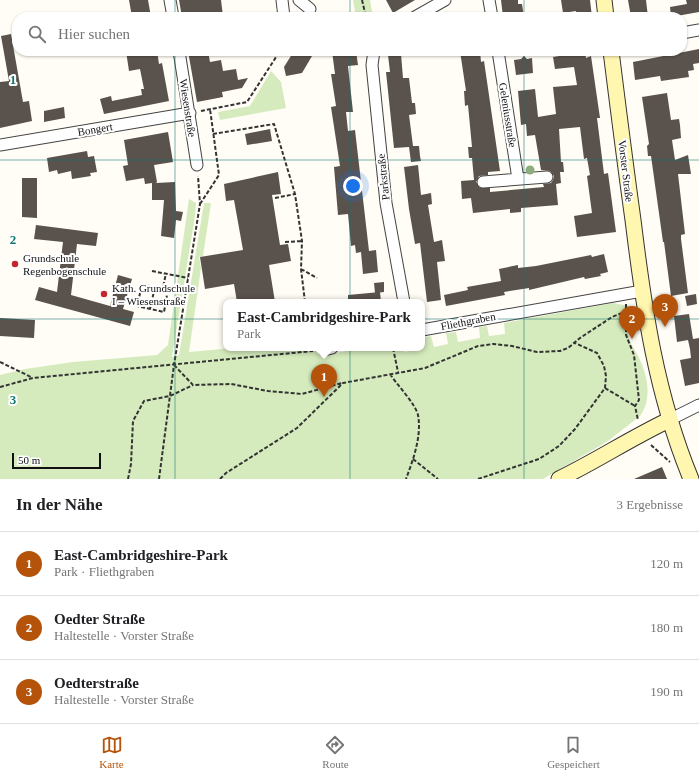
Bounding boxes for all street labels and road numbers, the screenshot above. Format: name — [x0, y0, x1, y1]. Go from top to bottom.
street label: Wiesenstraße — [177, 78, 199, 138]
street label: Geleniusstraße — [497, 82, 519, 148]
street label: Bongert — [77, 120, 113, 138]
street label: Vorster Straße — [616, 139, 636, 203]
street label: Parkstraße — [375, 153, 391, 201]
street label: Fliethgraben — [440, 310, 497, 332]

